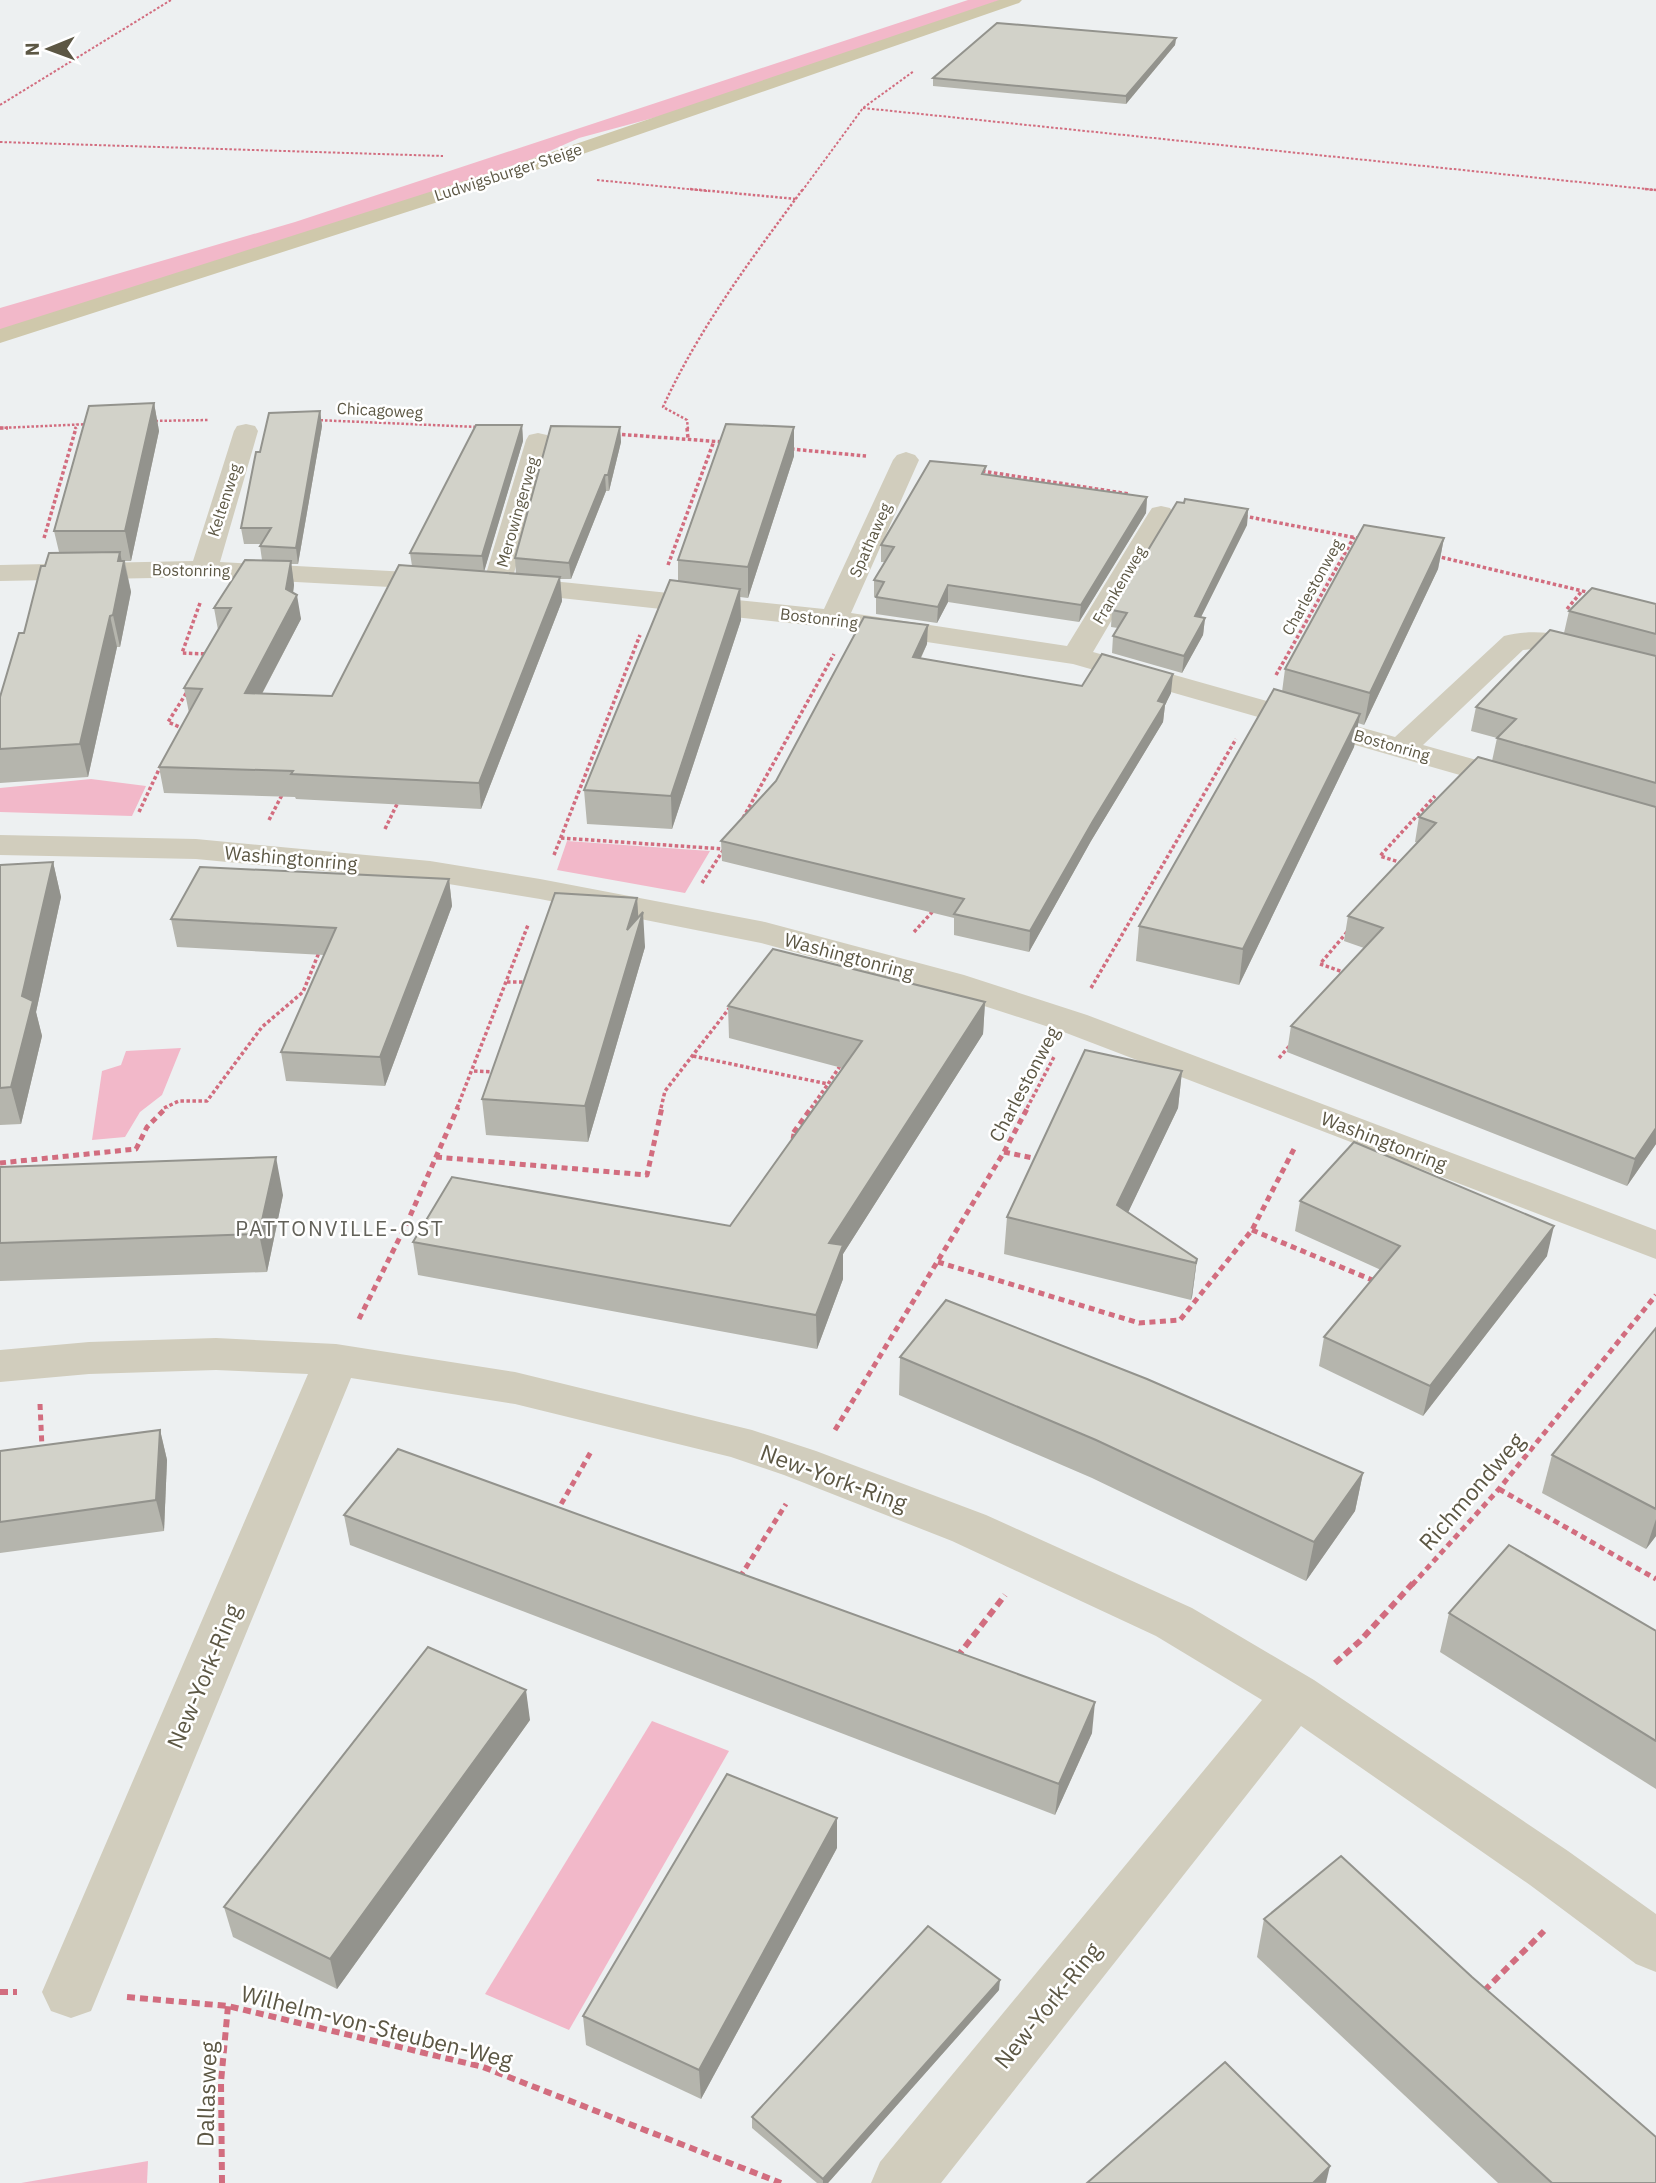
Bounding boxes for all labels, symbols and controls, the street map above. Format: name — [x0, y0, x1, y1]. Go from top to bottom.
north arrow — [14, 14, 84, 84]
text: N — [20, 42, 44, 56]
street label: Ludwigsburger Steige — [432, 139, 585, 205]
street label: Chicagoweg — [336, 398, 424, 422]
street label: Merowingerweg — [492, 454, 543, 570]
street label: Keltenweg — [203, 460, 245, 539]
street label: Spathaweg — [845, 499, 896, 581]
street label: Charlestonweg — [1277, 535, 1347, 639]
street label: Frankenweg — [1088, 542, 1150, 628]
street label: Bostonring — [152, 559, 231, 581]
street label: Bostonring — [779, 603, 860, 633]
street label: Bostonring — [1352, 725, 1433, 766]
street label: Washingtonring — [224, 840, 358, 876]
street label: Washingtonring — [782, 927, 916, 985]
street label: Charlestonweg — [984, 1022, 1064, 1146]
street label: Washingtonring — [1318, 1106, 1450, 1176]
district label: PATTONVILLE-OST — [235, 1214, 445, 1242]
street label: Richmondweg — [1412, 1426, 1530, 1556]
street label: New-York-Ring — [756, 1437, 912, 1517]
street label: New-York-Ring — [159, 1599, 247, 1753]
street label: New-York-Ring — [987, 1936, 1107, 2074]
street label: Wilhelm-von-Steuben-Weg — [238, 1978, 516, 2074]
street label: Dallasweg — [189, 2041, 223, 2147]

